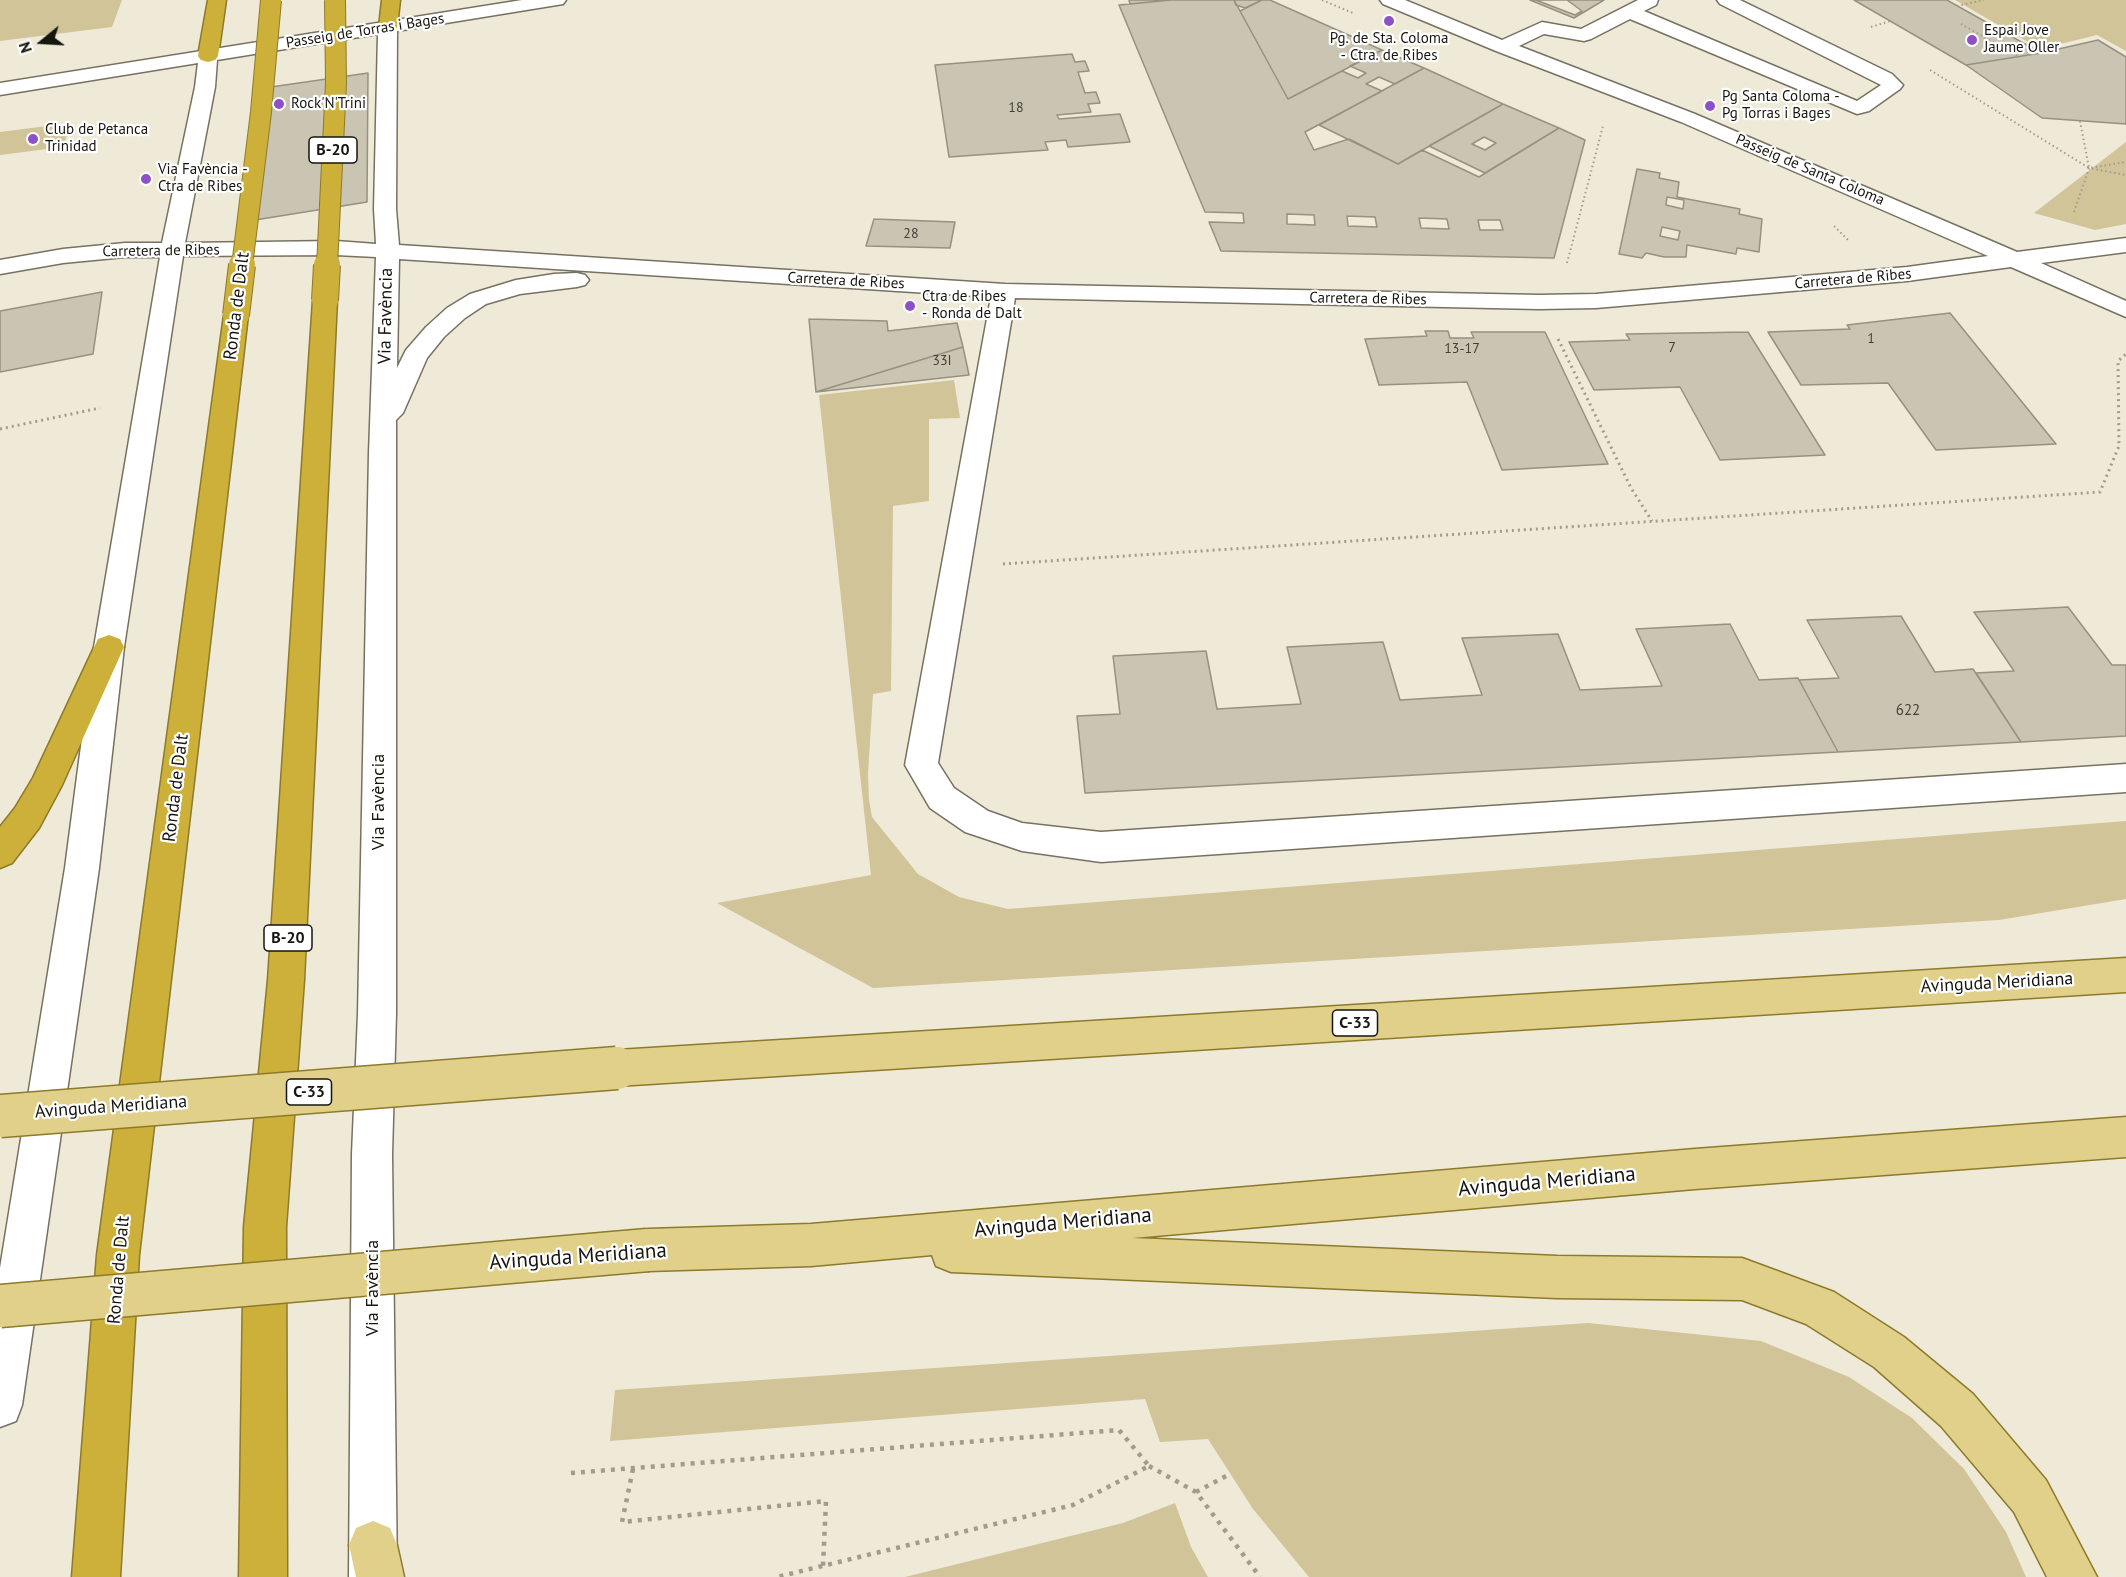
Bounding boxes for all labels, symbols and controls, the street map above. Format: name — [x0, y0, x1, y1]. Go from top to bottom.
street label: Passeig de Torras i Bages — [285, 10, 445, 52]
north arrow — [12, 12, 72, 72]
marker: Pg. de Sta. Coloma - Ctra. de Ribes — [1382, 14, 1396, 28]
place label: Espai Jove Jaume Oller — [1984, 22, 2059, 57]
place label: Pg. de Sta. Coloma - Ctra. de Ribes — [1330, 30, 1448, 65]
marker: Espai Jove Jaume Oller — [1965, 33, 1979, 47]
text: N — [14, 39, 36, 56]
place label: Pg Santa Coloma - Pg Torras i Bages — [1722, 88, 1840, 123]
place label: Rock'N'Trini — [291, 95, 366, 113]
marker: Rock'N'Trini — [272, 97, 286, 111]
marker: Pg Santa Coloma - Pg Torras i Bages — [1703, 99, 1717, 113]
house number: 18 — [1008, 100, 1024, 116]
place label: Club de Petanca Trinidad — [45, 121, 148, 156]
street label: Passeig de Santa Coloma — [1733, 131, 1887, 209]
marker: Club de Petanca Trinidad — [26, 132, 40, 146]
road number: B-20 — [309, 137, 357, 163]
place label: Via Favència - Ctra de Ribes — [158, 161, 248, 196]
marker: Via Favència - Ctra de Ribes — [139, 172, 153, 186]
house number: 28 — [903, 226, 919, 242]
street label: Carretera de Ribes — [102, 241, 220, 261]
street label: Ronda de Dalt — [220, 251, 254, 361]
street label: Carretera de Ribes — [1794, 265, 1912, 293]
street label: Via Favència — [374, 268, 398, 364]
street label: Carretera de Ribes — [787, 269, 905, 293]
place label: Ctra de Ribes - Ronda de Dalt — [922, 288, 1022, 323]
street label: Carretera de Ribes — [1309, 289, 1427, 309]
marker: Ctra de Ribes - Ronda de Dalt — [903, 299, 917, 313]
house number: 1 — [1867, 331, 1875, 347]
house number: 7 — [1668, 340, 1676, 356]
house number: 13-17 — [1444, 341, 1480, 357]
house number: 33I — [932, 353, 952, 369]
house number: 622 — [1896, 702, 1920, 720]
street label: Ronda de Dalt — [159, 733, 193, 843]
street label: Via Favència — [368, 754, 390, 850]
road number: B-20 — [264, 925, 312, 951]
street label: Avinguda Meridiana — [1920, 968, 2074, 998]
road number: C-33 — [1332, 1010, 1378, 1036]
road number: C-33 — [286, 1079, 332, 1105]
street label: Avinguda Meridiana — [34, 1091, 188, 1123]
street label: Avinguda Meridiana — [1457, 1162, 1637, 1202]
street label: Avinguda Meridiana — [973, 1203, 1153, 1243]
street label: Ronda de Dalt — [104, 1215, 134, 1325]
street label: Avinguda Meridiana — [488, 1238, 668, 1276]
street label: Via Favència — [362, 1240, 384, 1336]

